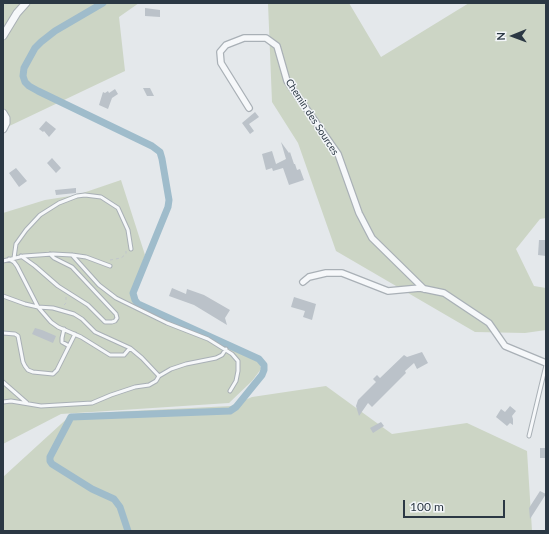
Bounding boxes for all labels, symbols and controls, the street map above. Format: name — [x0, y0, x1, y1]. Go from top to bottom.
north arrow — [493, 16, 533, 56]
text: N — [494, 32, 507, 41]
street label: Chemin des Sources — [283, 77, 341, 157]
scale bar — [405, 492, 507, 518]
text: 100 m — [410, 499, 444, 514]

